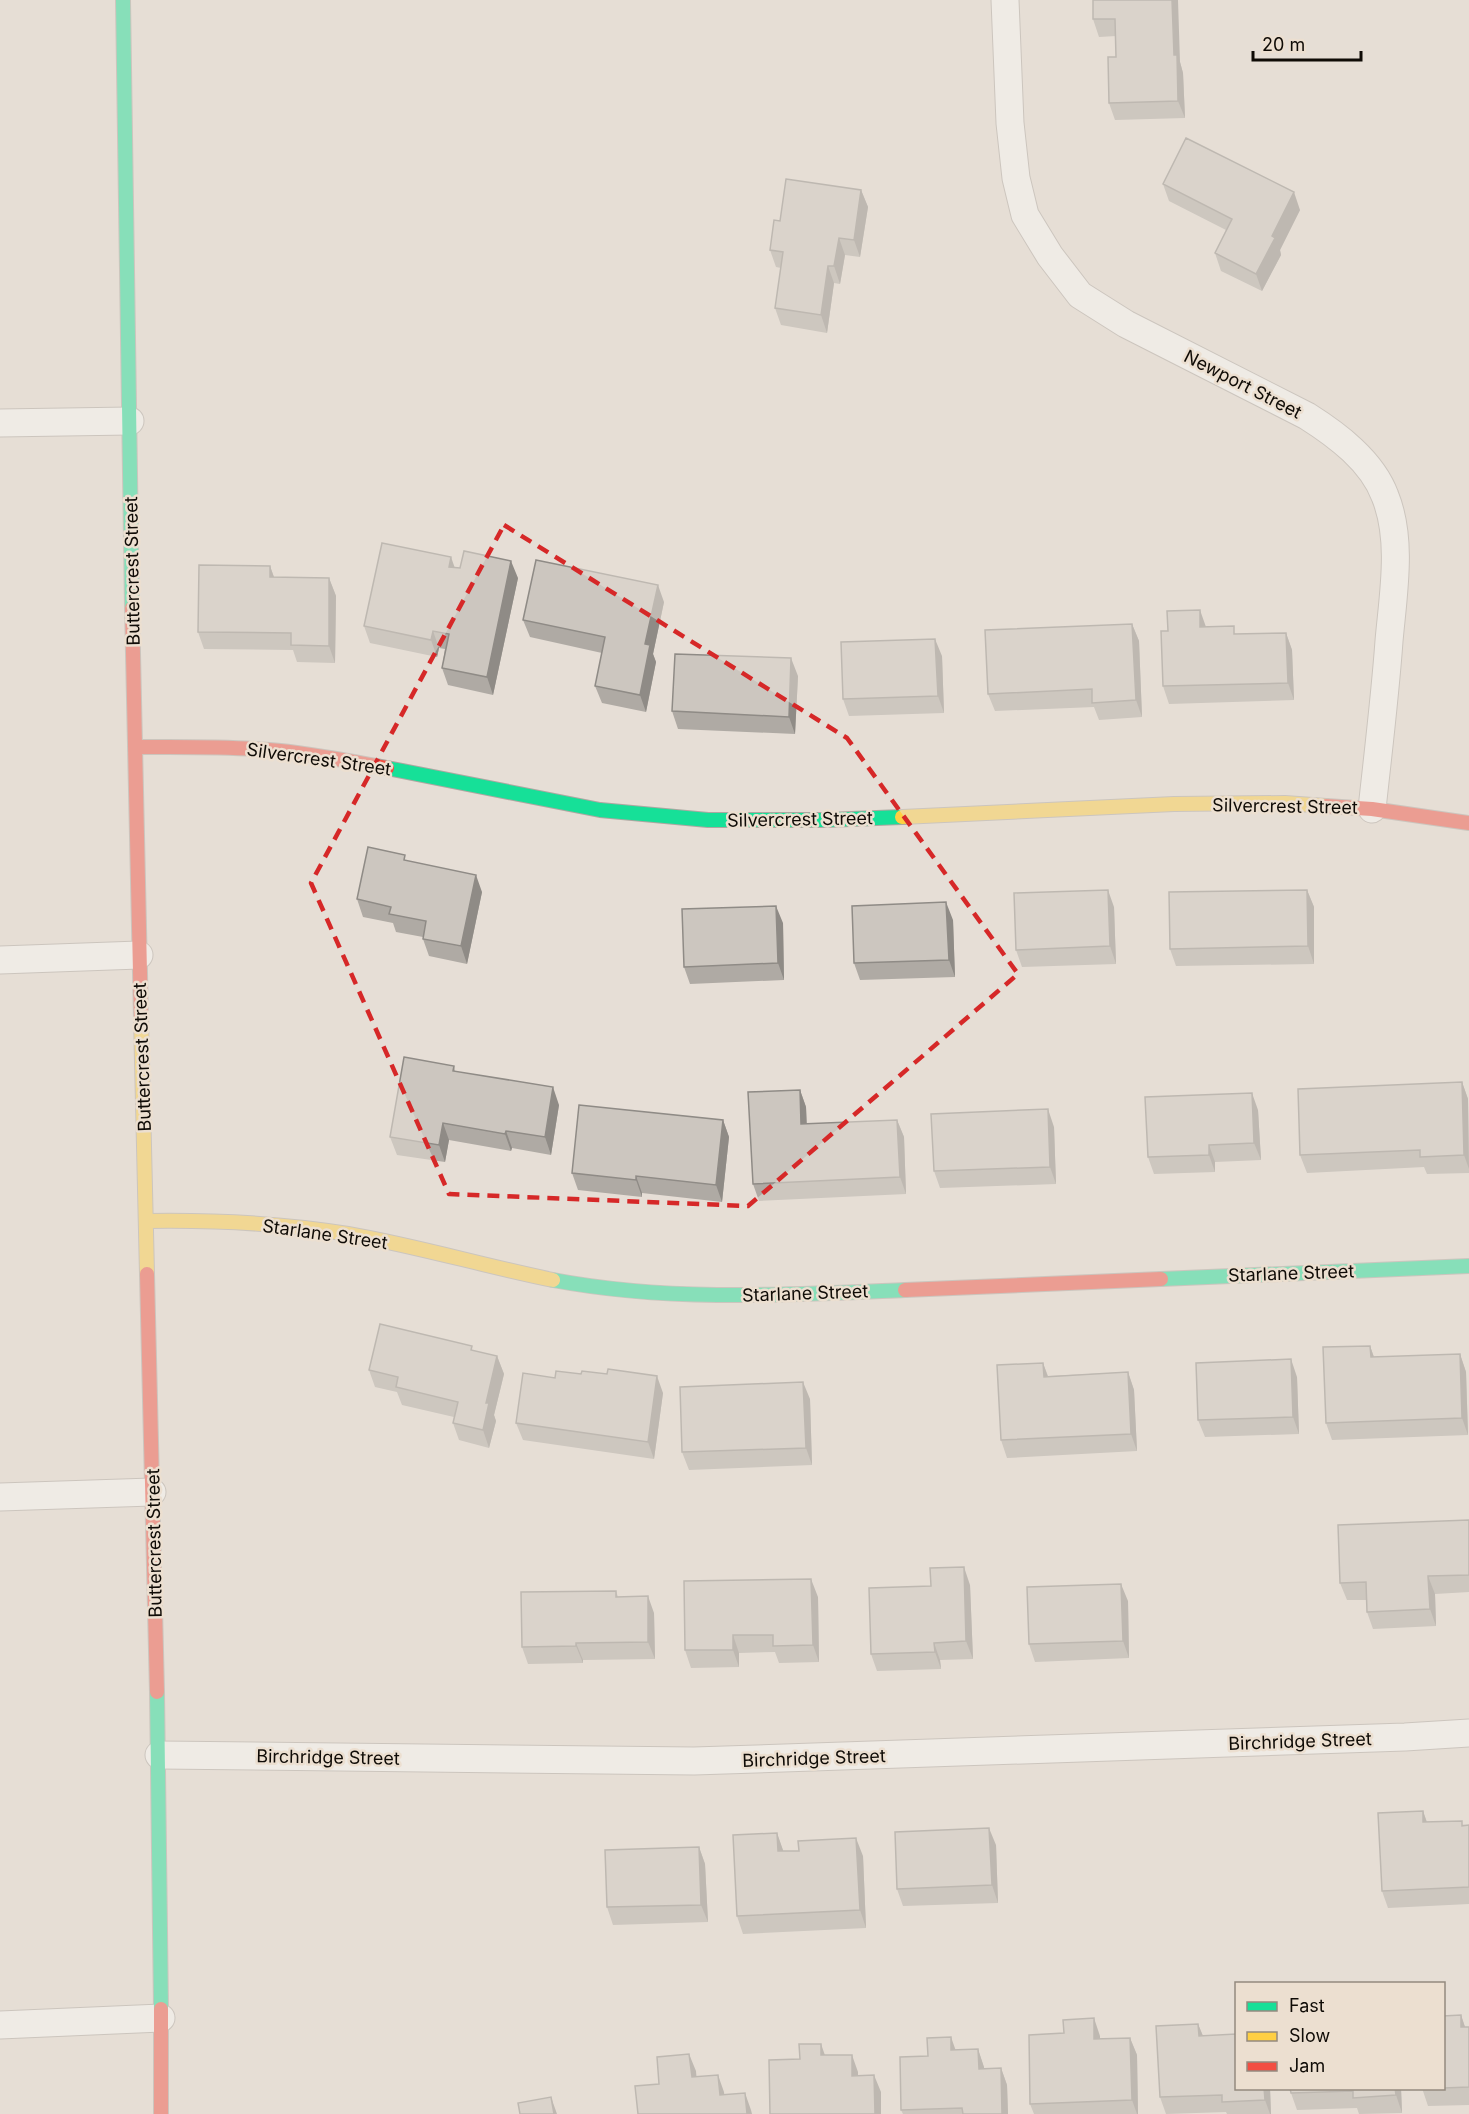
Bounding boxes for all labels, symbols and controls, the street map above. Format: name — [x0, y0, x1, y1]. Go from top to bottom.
scale bar — [1253, 24, 1361, 62]
text: 20 m — [1262, 34, 1305, 55]
street label: Newport Street — [1181, 345, 1305, 423]
street label: Buttercrest Street — [120, 496, 144, 646]
street label: Silvercrest Street — [245, 738, 393, 780]
street label: Silvercrest Street — [1212, 794, 1358, 818]
street label: Silvercrest Street — [727, 807, 873, 831]
street label: Buttercrest Street — [129, 982, 155, 1132]
street label: Starlane Street — [261, 1215, 389, 1253]
street label: Starlane Street — [1228, 1260, 1355, 1286]
street label: Starlane Street — [742, 1280, 869, 1306]
street label: Buttercrest Street — [142, 1468, 166, 1618]
street label: Birchridge Street — [1228, 1728, 1372, 1754]
street label: Birchridge Street — [256, 1745, 400, 1769]
street label: Birchridge Street — [742, 1745, 886, 1771]
legend — [1235, 1982, 1445, 2090]
text: Fast — [1289, 1995, 1325, 2016]
text: Slow — [1289, 2025, 1330, 2046]
text: Jam — [1289, 2055, 1325, 2076]

